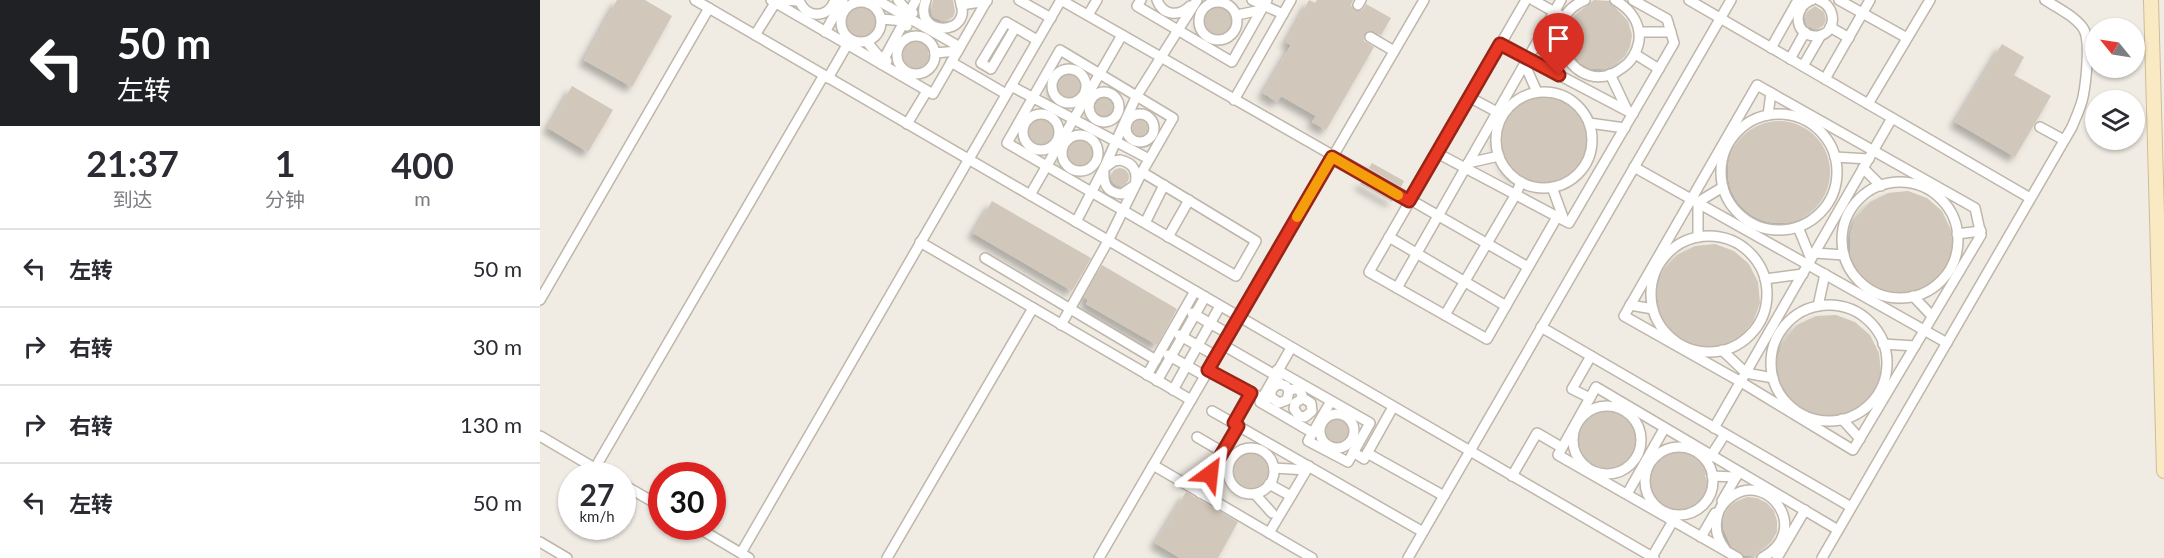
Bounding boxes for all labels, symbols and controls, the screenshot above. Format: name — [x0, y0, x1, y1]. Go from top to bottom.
pin — [1533, 13, 1584, 75]
text: 50 m — [117, 18, 211, 68]
north arrow — [2085, 18, 2145, 78]
map controls — [2085, 18, 2145, 150]
icon: arrive — [1542, 22, 1575, 55]
icon: left — [18, 24, 96, 102]
text: 左转 — [117, 73, 171, 106]
button: layers — [2085, 90, 2145, 150]
text: 21:37 — [86, 141, 179, 185]
text: 1 — [275, 141, 296, 185]
text: 400 — [391, 143, 454, 187]
text: m — [414, 186, 431, 210]
text: 到达 — [113, 187, 153, 211]
text: 分钟 — [265, 187, 305, 211]
icon: left — [18, 252, 51, 285]
text: 50 m — [473, 255, 522, 282]
text: 左转 — [69, 256, 113, 283]
icon: right — [18, 330, 51, 363]
text: 30 m — [473, 333, 522, 360]
text: 右转 — [69, 334, 113, 361]
icon: right — [18, 408, 51, 441]
text: 130 m — [460, 411, 522, 438]
text: 右转 — [69, 412, 113, 439]
position arrow — [1178, 442, 1242, 506]
speed limit sign: 30 — [648, 462, 726, 540]
text: 27 — [580, 476, 614, 512]
icon: left — [18, 486, 51, 519]
text: 50 m — [473, 489, 522, 516]
text: 左转 — [69, 490, 113, 517]
text: km/h — [579, 507, 615, 525]

